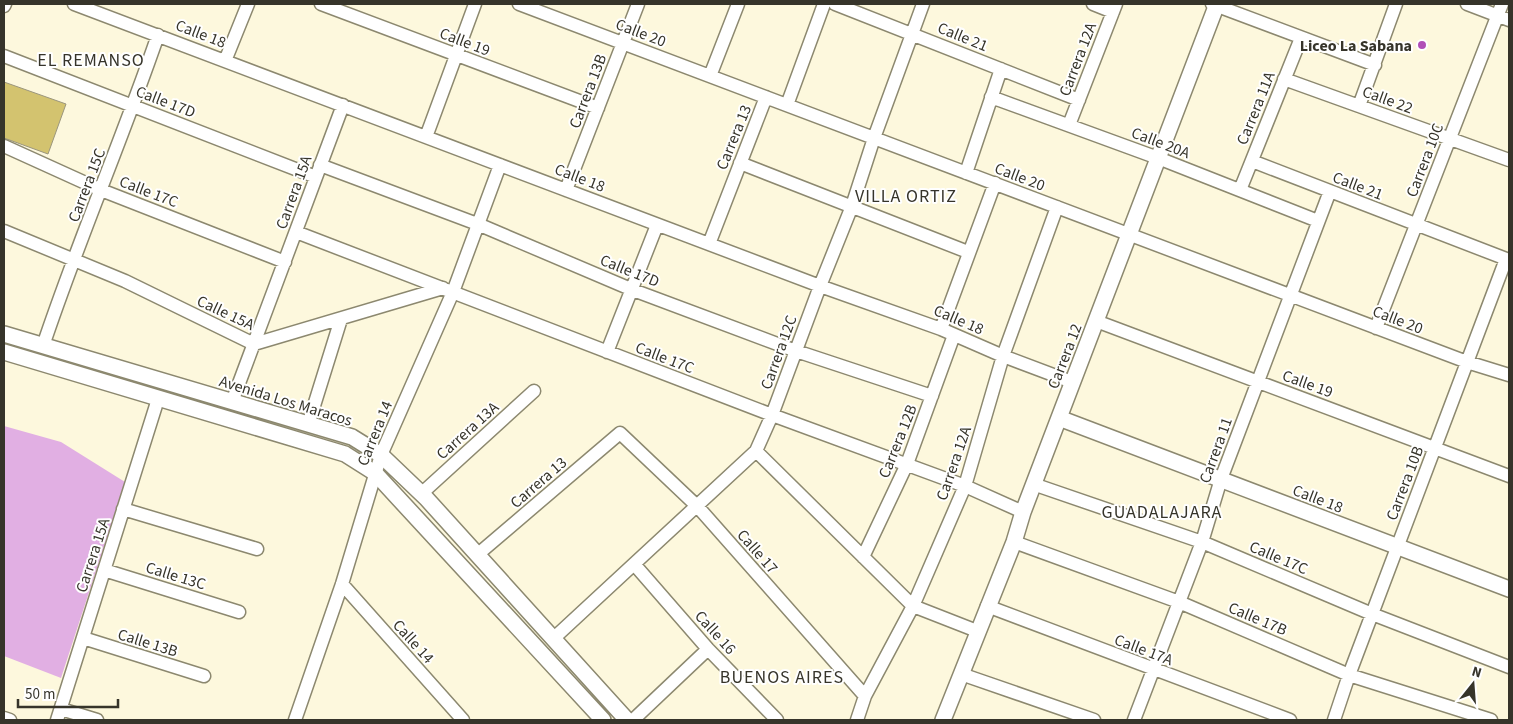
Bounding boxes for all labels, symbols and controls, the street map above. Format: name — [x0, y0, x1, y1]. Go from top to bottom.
street label: Calle 20 — [612, 13, 669, 53]
street label: Calle 18 — [172, 14, 229, 54]
street label: Calle 21 — [934, 17, 991, 57]
street label: Carrera 12A — [1054, 19, 1102, 99]
street label: Calle 19 — [436, 22, 493, 62]
place label: Liceo La Sabana — [1300, 35, 1412, 57]
marker: Liceo La Sabana — [1416, 39, 1428, 51]
district label: EL REMANSO — [37, 48, 145, 73]
street label: Carrera 13B — [564, 51, 612, 132]
street label: Carrera 11A — [1231, 68, 1281, 148]
street label: Calle 17D — [133, 81, 199, 123]
street label: Calle 22 — [1359, 81, 1416, 119]
street label: Carrera 13 — [711, 101, 757, 173]
street label: Carrera 10C — [1401, 120, 1449, 201]
street label: Calle 20A — [1128, 122, 1193, 164]
street label: Carrera 15C — [63, 145, 111, 226]
street label: Carrera 15A — [270, 152, 318, 232]
street label: Calle 20 — [991, 157, 1048, 197]
street label: Calle 18 — [551, 158, 608, 198]
street label: Calle 21 — [1329, 166, 1386, 206]
street label: Calle 17C — [116, 171, 181, 213]
district label: VILLA ORTIZ — [855, 184, 957, 209]
street label: Calle 17D — [597, 249, 663, 293]
street label: Calle 15A — [193, 290, 258, 336]
street label: Calle 18 — [930, 300, 987, 340]
street label: Calle 20 — [1369, 300, 1426, 340]
street label: Carrera 12C — [755, 312, 803, 393]
street label: Carrera 12 — [1042, 320, 1087, 392]
street label: Calle 17C — [632, 337, 697, 379]
street label: Calle 19 — [1279, 365, 1336, 403]
street label: Avenida Los Maracos — [216, 370, 355, 432]
street label: Carrera 14 — [352, 397, 398, 469]
street label: Carrera 13A — [432, 397, 504, 465]
street label: Carrera 12B — [873, 401, 923, 482]
street label: Carrera 11 — [1194, 414, 1238, 486]
street label: Carrera 12A — [931, 423, 977, 503]
street label: Carrera 10B — [1381, 443, 1429, 524]
street label: Carrera 13 — [506, 452, 572, 514]
street label: Calle 18 — [1289, 479, 1346, 519]
district label: GUADALAJARA — [1102, 500, 1222, 525]
street label: Carrera 15A — [71, 515, 115, 595]
street label: Calle 17 — [732, 525, 783, 579]
street label: Calle 17C — [1246, 536, 1311, 580]
street label: Calle 13C — [143, 556, 208, 595]
street label: Calle 17B — [1225, 597, 1290, 641]
street label: Calle 16 — [690, 606, 741, 660]
street label: Calle 14 — [388, 615, 439, 669]
street label: Calle 13B — [115, 623, 180, 663]
street label: Calle 17A — [1111, 629, 1176, 671]
north arrow — [1448, 659, 1498, 709]
text: N — [1469, 662, 1484, 683]
district label: BUENOS AIRES — [720, 665, 844, 690]
scale bar — [18, 676, 118, 708]
text: 50 m — [25, 684, 55, 705]

